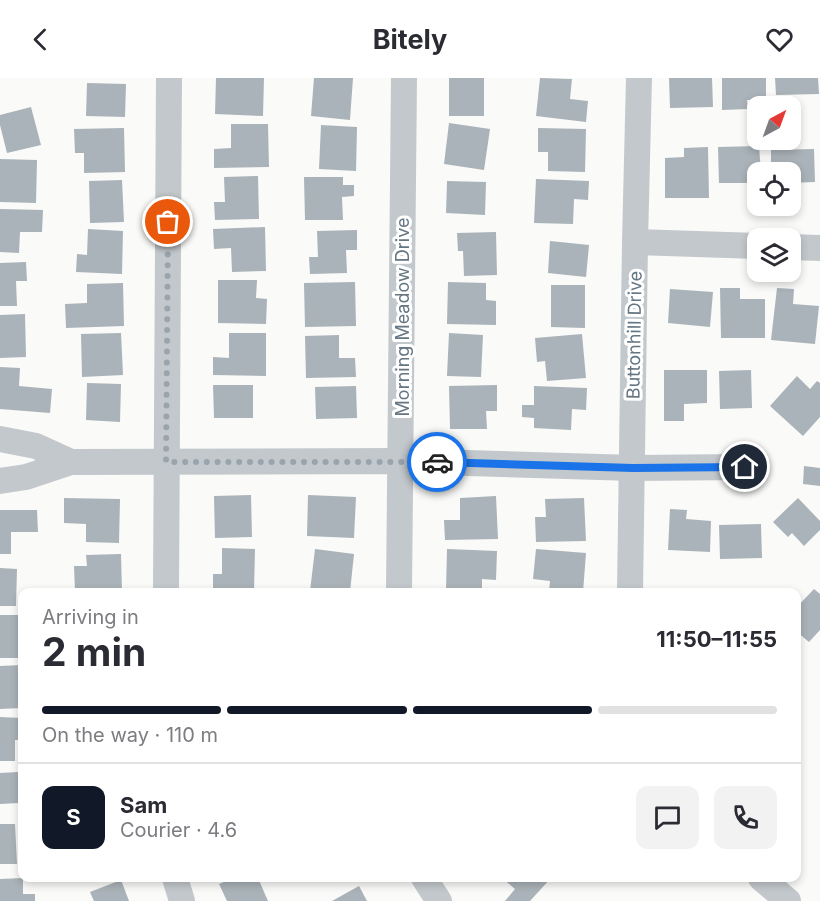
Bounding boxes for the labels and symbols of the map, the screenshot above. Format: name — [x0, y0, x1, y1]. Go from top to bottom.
north arrow — [747, 96, 801, 150]
pin — [142, 196, 193, 247]
street label: Morning Meadow Drive — [392, 218, 413, 416]
street label: Buttonhill Drive — [622, 271, 646, 399]
courier — [407, 432, 467, 492]
pin — [719, 441, 770, 492]

